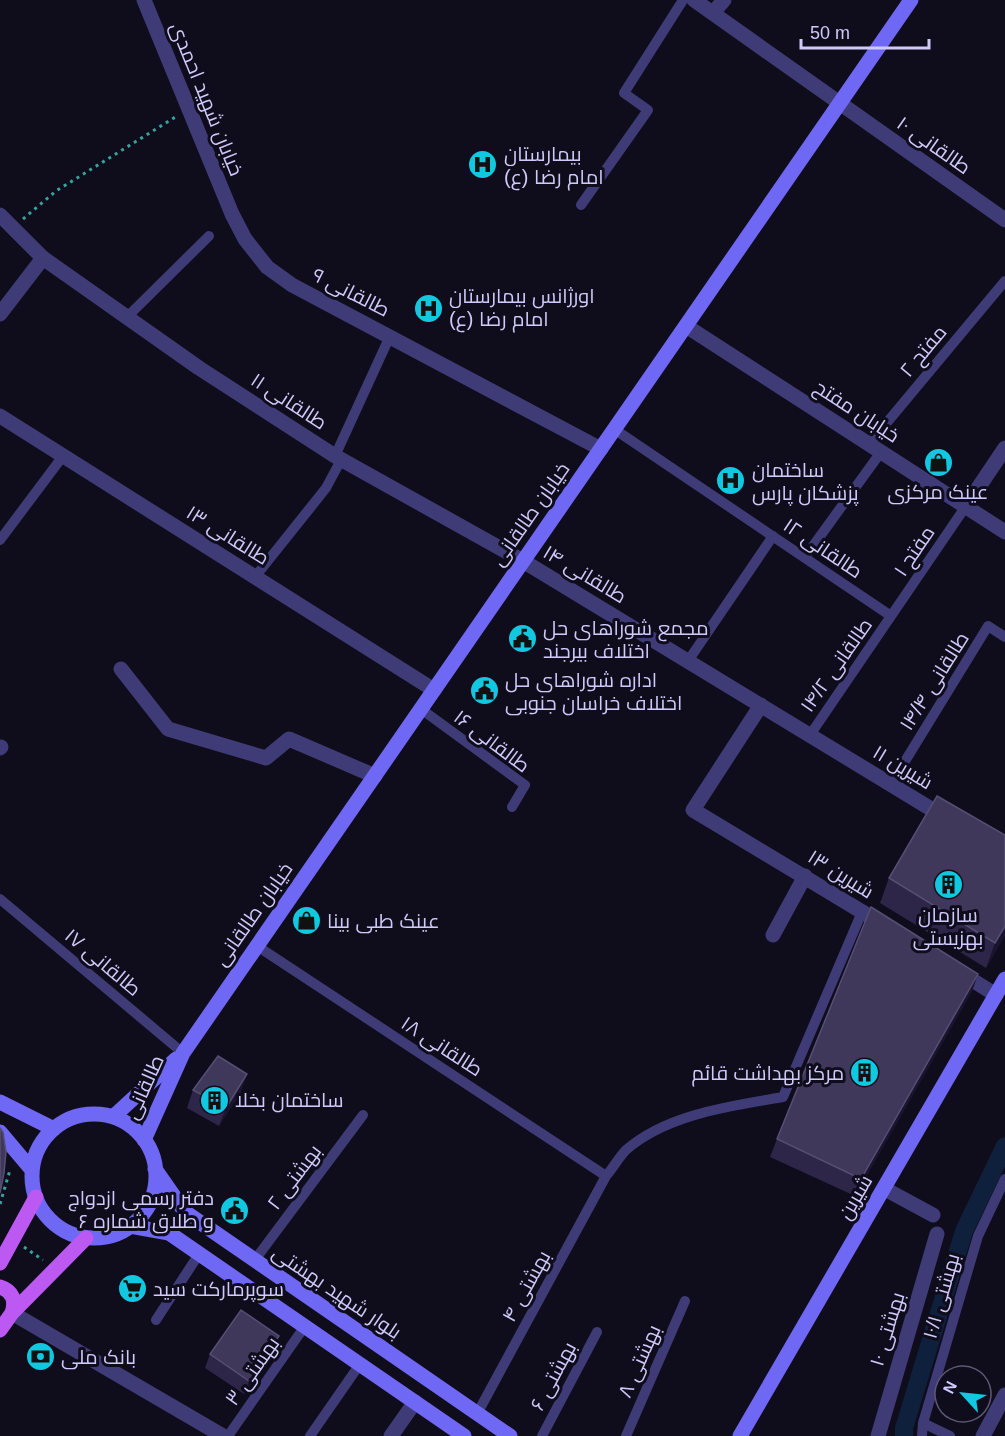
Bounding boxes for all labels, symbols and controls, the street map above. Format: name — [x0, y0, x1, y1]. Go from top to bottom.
scale bar — [801, 12, 928, 50]
street label: خیابان شهید احمدی — [164, 19, 248, 180]
text: 50 m — [810, 23, 850, 43]
street label: طالقانی ۱۰ — [892, 112, 975, 180]
place label: بیمارستان امام رضا (ع) — [504, 143, 604, 191]
hospital icon: بیمارستان امام رضا (ع) — [467, 149, 499, 181]
street label: طالقانی ۹ — [308, 263, 393, 323]
place label: اورژانس بیمارستان امام رضا (ع) — [449, 285, 595, 333]
hospital icon: اورژانس بیمارستان امام رضا (ع) — [412, 292, 444, 324]
street label: مفتح ۲ — [895, 321, 953, 383]
street label: طالقانی ۱۱ — [246, 368, 331, 435]
street label: خیابان مفتح — [809, 375, 904, 449]
shop icon: عینک مرکزی — [922, 446, 954, 478]
street label: خیابان طالقانی — [486, 458, 575, 571]
place label: ساختمان پزشکان پارس — [752, 459, 859, 506]
hospital icon: ساختمان پزشکان پارس — [715, 465, 747, 497]
place label: عینک مرکزی — [888, 481, 988, 505]
street label: طالقانی ۱۳ — [182, 501, 273, 571]
street label: طالقانی ۱۲ — [778, 514, 867, 584]
street label: مفتح ۱ — [889, 522, 941, 582]
street label: طالقانی ۱۴ — [538, 541, 631, 609]
street label: طالقانی ۱۴/۲ — [796, 614, 878, 717]
place label: مجمع شوراهای حل اختلاف بیرجند — [543, 617, 709, 663]
public building icon: مجمع شوراهای حل اختلاف بیرجند — [506, 623, 538, 655]
street label: طالقانی ۱۴/۴ — [895, 628, 975, 735]
place label: اداره شوراهای حل اختلاف خراسان جنوبی — [505, 669, 682, 716]
public building icon: اداره شوراهای حل اختلاف خراسان جنوبی — [468, 675, 500, 707]
street label: طالقانی ۱۶ — [449, 705, 534, 778]
street label: شیرین ۱۱ — [868, 741, 937, 795]
street label: شیرین ۱۳ — [803, 845, 878, 904]
street label: خیابان طالقانی — [209, 858, 298, 971]
building icon: سازمان بهزیستی — [932, 868, 964, 900]
place label: سازمان بهزیستی — [913, 904, 983, 951]
shop icon: عینک طبی بینا — [290, 905, 322, 937]
place label: عینک طبی بینا — [327, 910, 439, 934]
street label: طالقانی ۱۷ — [59, 924, 145, 1002]
street label: طالقانی ۱۸ — [396, 1012, 487, 1082]
street label: طالقانی — [120, 1051, 170, 1123]
building icon: مرکز بهداشت قائم — [849, 1057, 881, 1089]
place label: مرکز بهداشت قائم — [691, 1062, 844, 1087]
building icon: ساختمان بخلا — [198, 1084, 230, 1116]
place label: ساختمان بخلا — [235, 1089, 344, 1113]
street label: بهشتی ۲ — [263, 1140, 327, 1215]
street label: شیرین — [834, 1171, 878, 1224]
place label: دفتر رسمی ازدواج و طلاق شماره ۶ — [68, 1187, 214, 1234]
public building icon: دفتر رسمی ازدواج و طلاق شماره ۶ — [219, 1194, 251, 1226]
street label: بلوار شهید بهشتی — [267, 1241, 406, 1345]
street label: بهشتی ۴ — [497, 1246, 556, 1326]
street label: بهشتی ۱۰/۱ — [918, 1251, 966, 1342]
supermarket icon: سوپرمارکت سید — [116, 1273, 148, 1305]
place label: سوپرمارکت سید — [153, 1278, 284, 1302]
street label: بهشتی ۱۰ — [865, 1289, 911, 1369]
street label: بهشتی ۸ — [613, 1321, 667, 1402]
street label: بهشتی ۳ — [221, 1333, 285, 1411]
street label: بهشتی ۶ — [526, 1338, 582, 1415]
bank icon: بانک ملی — [24, 1341, 56, 1373]
place label: بانک ملی — [61, 1346, 136, 1370]
north arrow — [933, 1364, 993, 1424]
text: N — [940, 1378, 960, 1396]

